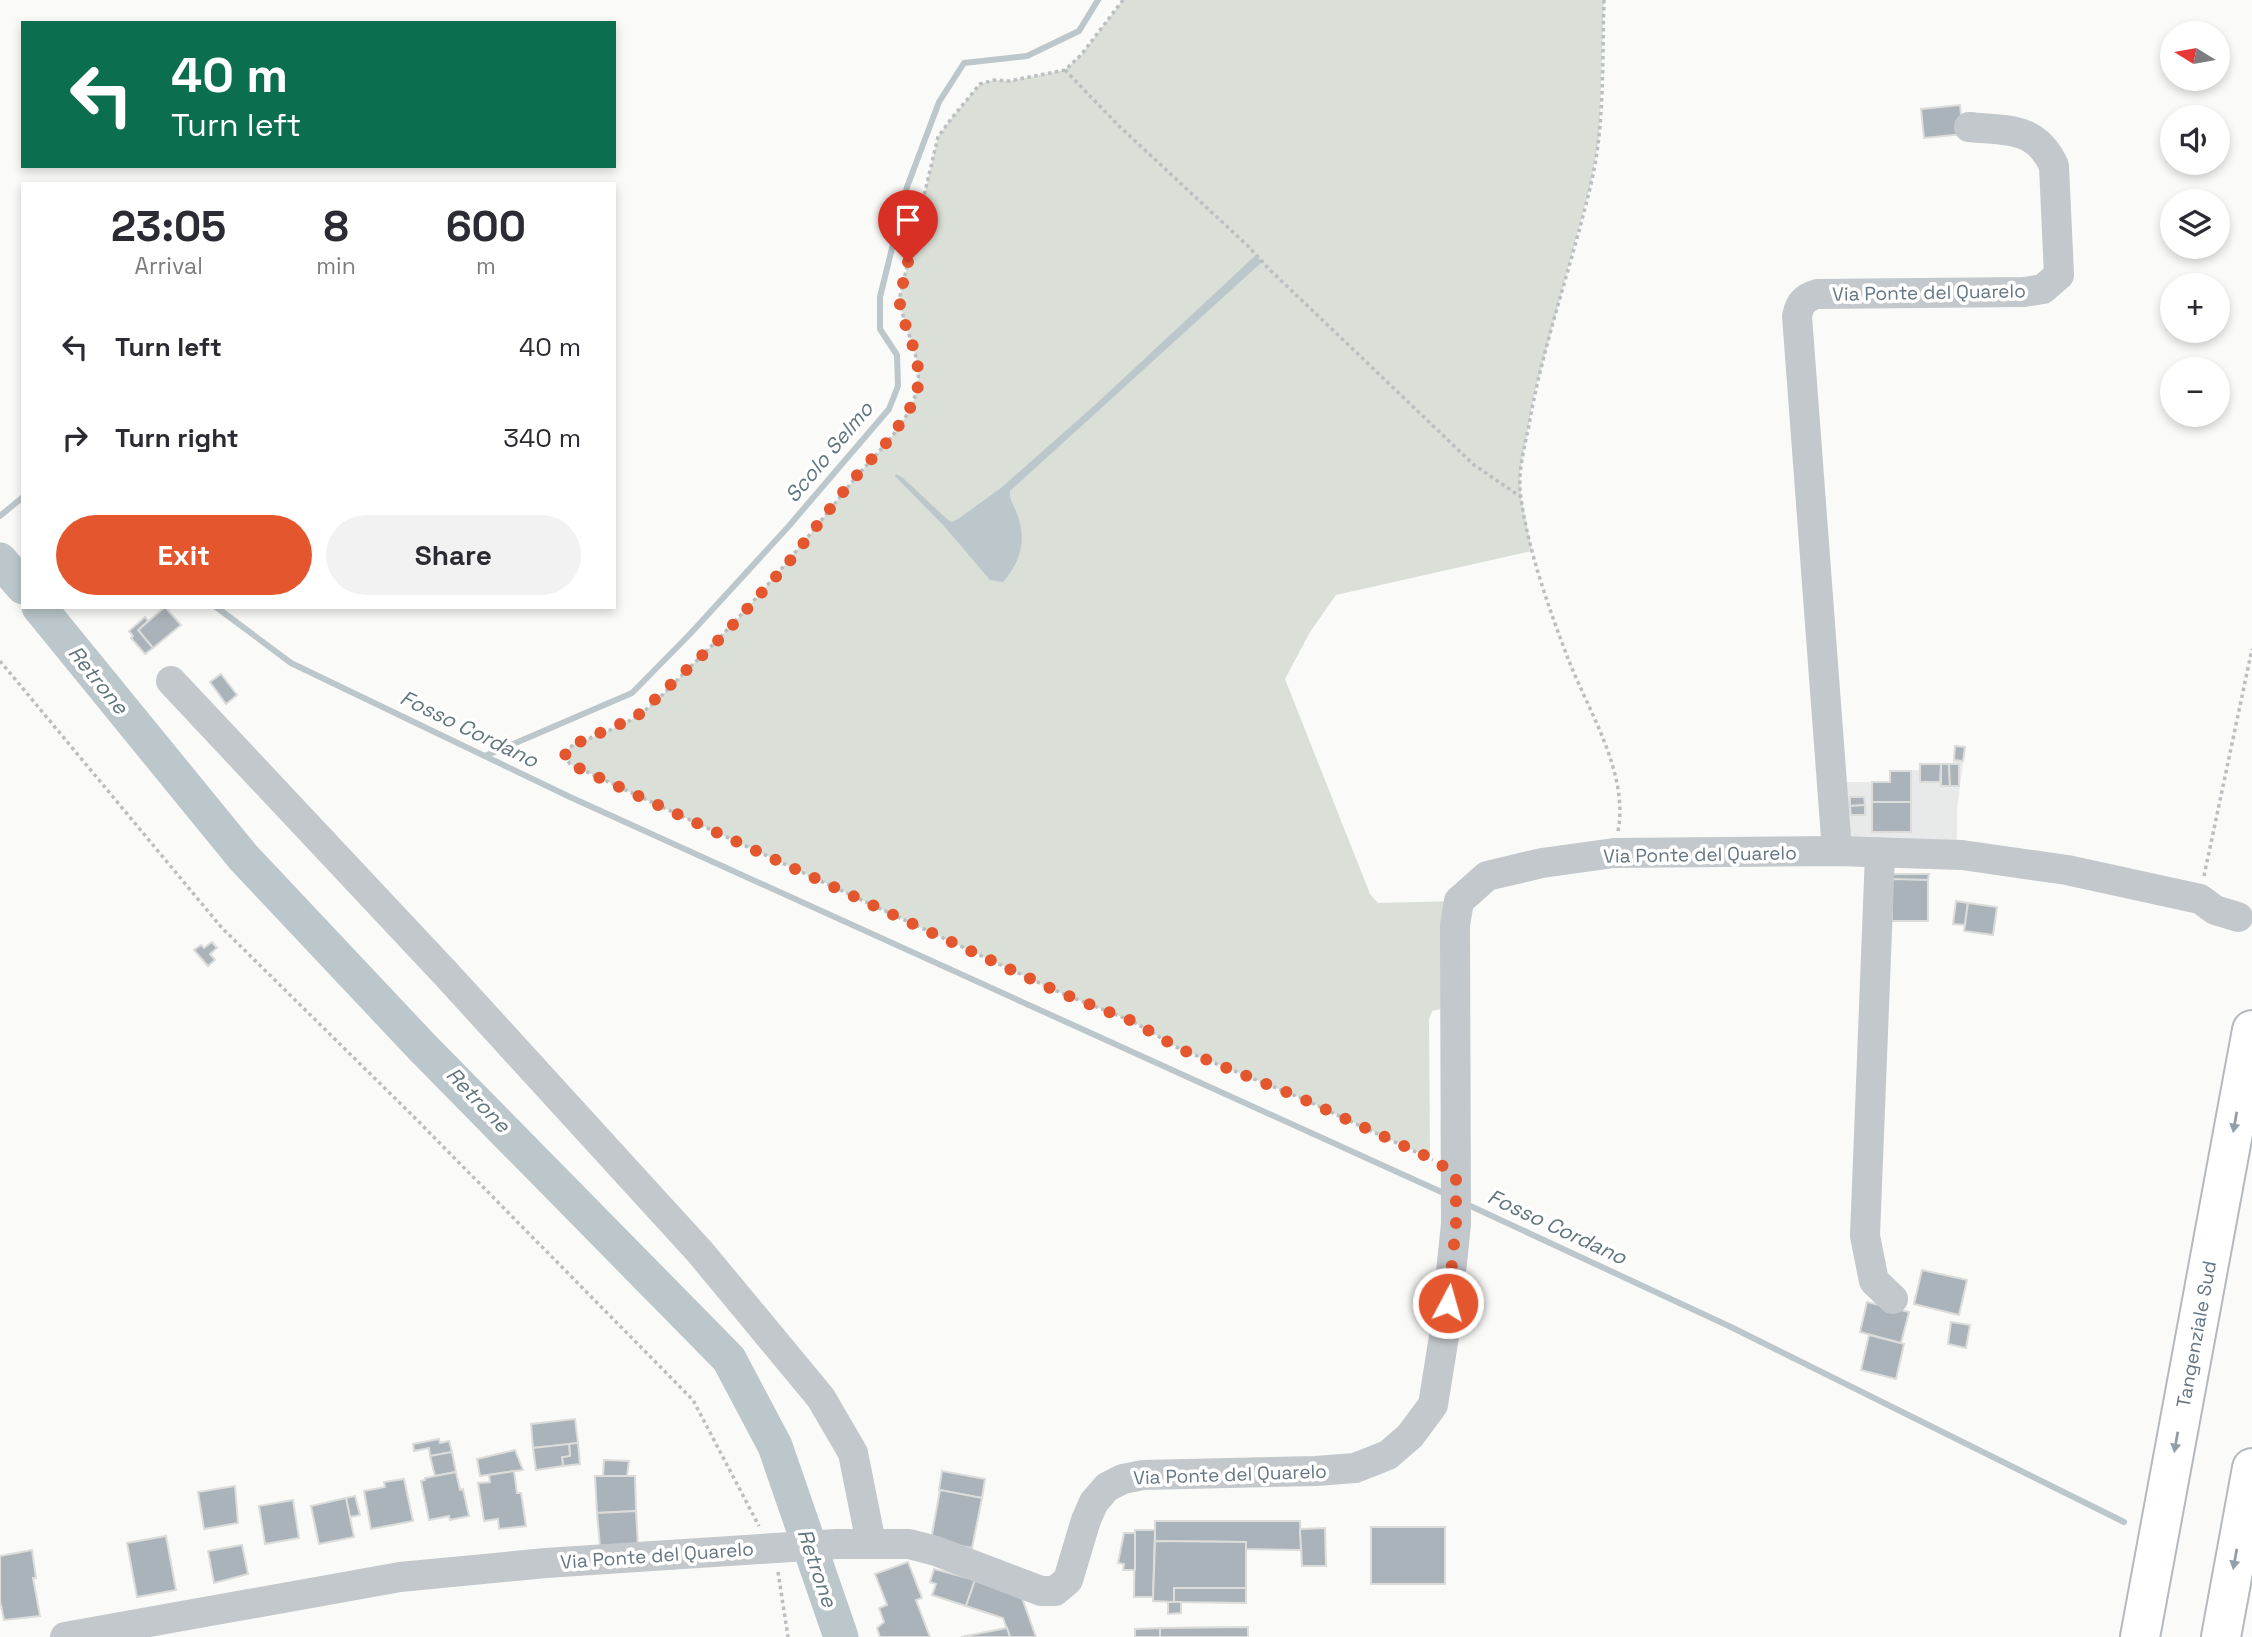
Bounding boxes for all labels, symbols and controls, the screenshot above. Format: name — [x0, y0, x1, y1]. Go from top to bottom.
north arrow — [2160, 21, 2230, 91]
map controls — [2160, 21, 2230, 427]
text: 40 m — [171, 44, 288, 106]
icon: left — [56, 49, 147, 140]
text: Turn left — [171, 105, 301, 145]
button: sound — [2160, 105, 2230, 175]
button: layers — [2160, 189, 2230, 259]
pin — [878, 190, 938, 262]
text: 23:05 — [111, 200, 226, 253]
text: 8 — [323, 200, 349, 253]
text: 600 — [446, 200, 526, 253]
icon: arrive — [889, 201, 927, 239]
text: Arrival — [134, 251, 203, 281]
text: min — [316, 251, 356, 281]
text: m — [476, 251, 496, 281]
button: + — [2160, 273, 2230, 343]
street label: Via Ponte del Quarelo — [1832, 278, 2026, 307]
icon: left — [56, 328, 94, 366]
text: Turn left — [115, 330, 222, 364]
text: 40 m — [519, 330, 581, 364]
button: − — [2160, 357, 2230, 427]
water label: Scolo Selmo — [779, 395, 879, 508]
icon: right — [56, 419, 94, 457]
text: Turn right — [115, 421, 239, 455]
text: 340 m — [503, 421, 581, 455]
button: Exit — [56, 515, 312, 595]
button: Share — [326, 515, 581, 595]
water label: Retrone — [62, 640, 135, 721]
water label: Fosso Cordano — [396, 684, 544, 774]
street label: Via Ponte del Quarelo — [1603, 840, 1797, 869]
water label: Retrone — [441, 1061, 517, 1139]
one-way arrow — [2230, 1111, 2241, 1133]
water label: Fosso Cordano — [1483, 1183, 1632, 1271]
street label: Tangenziale Sud — [2171, 1259, 2222, 1410]
position arrow — [1411, 1266, 1485, 1340]
one-way arrow — [2170, 1431, 2181, 1453]
street label: Via Ponte del Quarelo — [1133, 1459, 1327, 1490]
water label: Retrone — [792, 1525, 844, 1612]
street label: Via Ponte del Quarelo — [560, 1536, 755, 1575]
one-way arrow — [2229, 1548, 2240, 1570]

